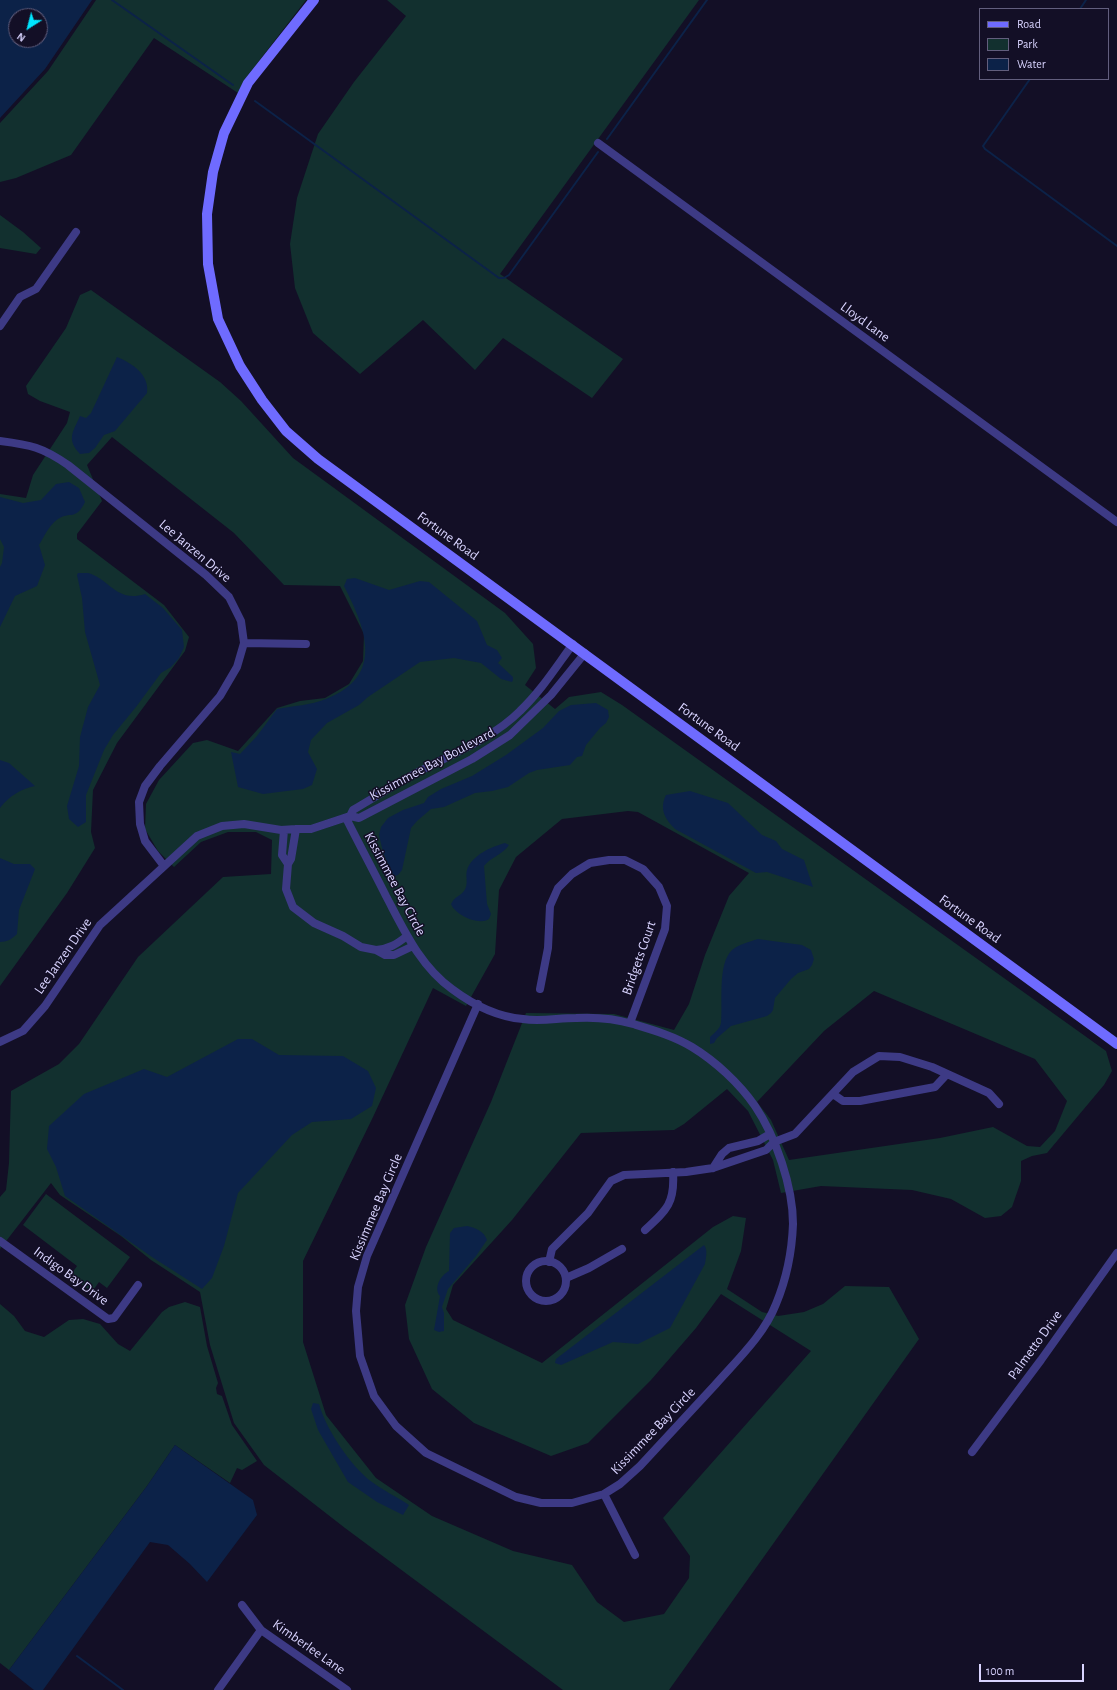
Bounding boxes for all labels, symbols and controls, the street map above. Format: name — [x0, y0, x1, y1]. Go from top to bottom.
north arrow — [8, 8, 48, 48]
legend — [979, 8, 1109, 80]
text: Road — [1017, 18, 1041, 30]
text: N — [15, 31, 28, 44]
text: Park — [1017, 38, 1038, 50]
text: Water — [1017, 58, 1046, 70]
street label: Lloyd Lane — [837, 298, 893, 346]
street label: Fortune Road — [414, 508, 482, 564]
street label: Lee Janzen Drive — [155, 516, 235, 586]
street label: Fortune Road — [675, 699, 743, 755]
street label: Kissimmee Bay Boulevard — [366, 724, 498, 804]
street label: Kissimmee Bay Circle — [361, 829, 429, 939]
street label: Fortune Road — [936, 891, 1004, 947]
street label: Lee Janzen Drive — [31, 915, 95, 997]
street label: Bridgets Court — [618, 919, 660, 997]
street label: Kissimmee Bay Circle — [346, 1151, 406, 1263]
street label: Indigo Bay Drive — [30, 1243, 112, 1309]
street label: Palmetto Drive — [1004, 1307, 1066, 1383]
street label: Kissimmee Bay Circle — [607, 1384, 699, 1478]
street label: Kimberlee Lane — [269, 1616, 349, 1678]
scale bar — [981, 1656, 1086, 1682]
text: 100 m — [986, 1665, 1014, 1677]

